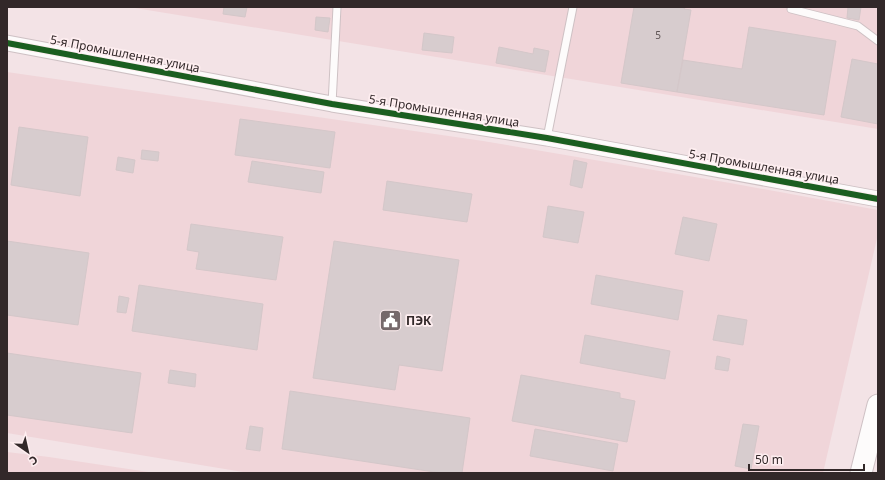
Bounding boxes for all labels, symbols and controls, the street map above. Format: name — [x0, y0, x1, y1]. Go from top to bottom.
house number: 5 — [655, 28, 661, 42]
street label: 5-я Промышленная улица — [49, 31, 201, 76]
street label: 5-я Промышленная улица — [368, 90, 521, 131]
street label: 5-я Промышленная улица — [688, 145, 841, 188]
public building icon: ПЭК — [377, 308, 403, 334]
place label: ПЭК — [406, 312, 432, 329]
north arrow — [8, 432, 48, 472]
scale bar — [749, 446, 864, 472]
text: 50 m — [755, 451, 783, 468]
text: С — [27, 452, 41, 469]

